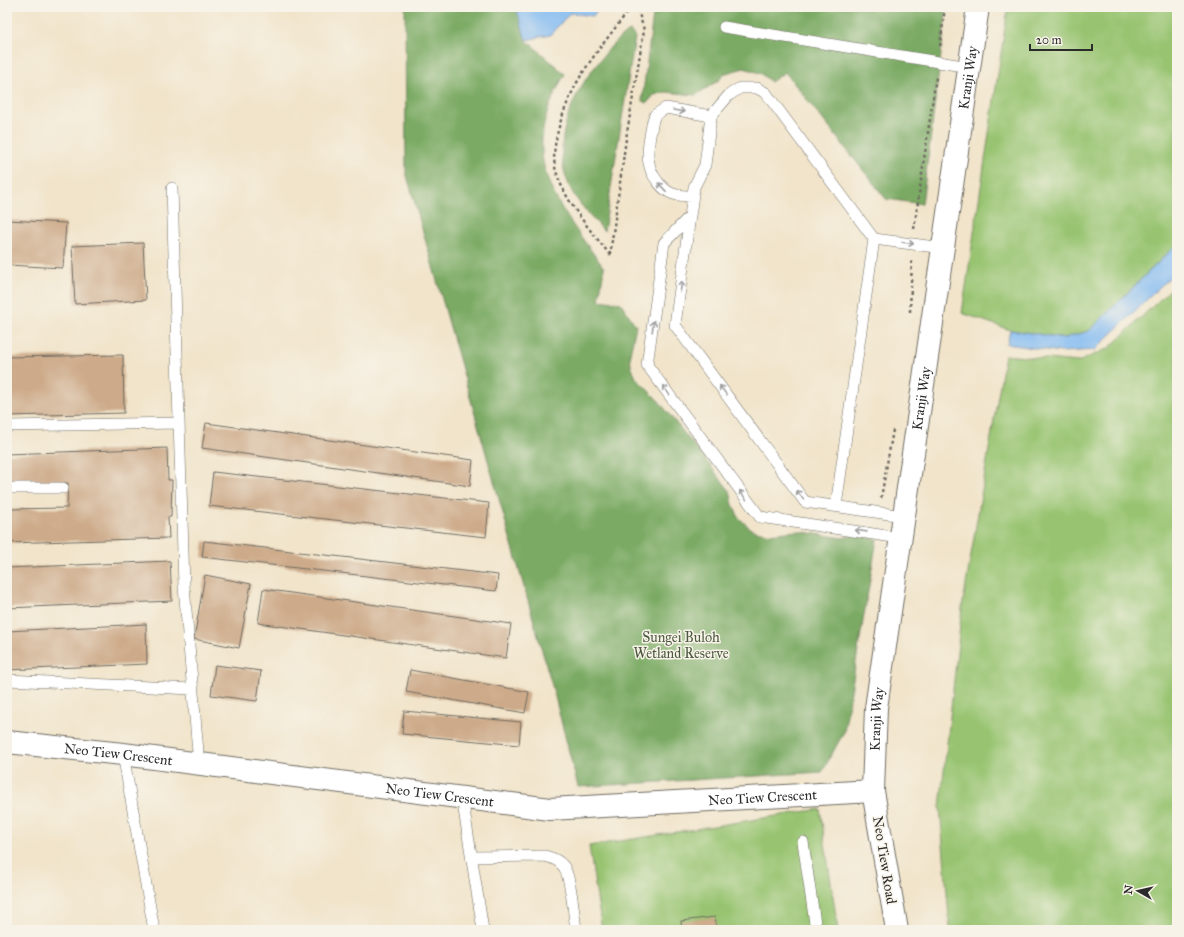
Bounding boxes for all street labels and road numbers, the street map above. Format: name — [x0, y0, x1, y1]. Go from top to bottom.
street label: Kranji Way — [955, 45, 981, 111]
street label: Kranji Way — [909, 365, 935, 431]
street label: Kranji Way — [866, 686, 888, 751]
street label: Neo Tiew Crescent — [63, 740, 174, 769]
street label: Neo Tiew Crescent — [385, 780, 495, 811]
street label: Neo Tiew Crescent — [708, 786, 817, 809]
street label: Neo Tiew Road — [869, 815, 900, 905]

